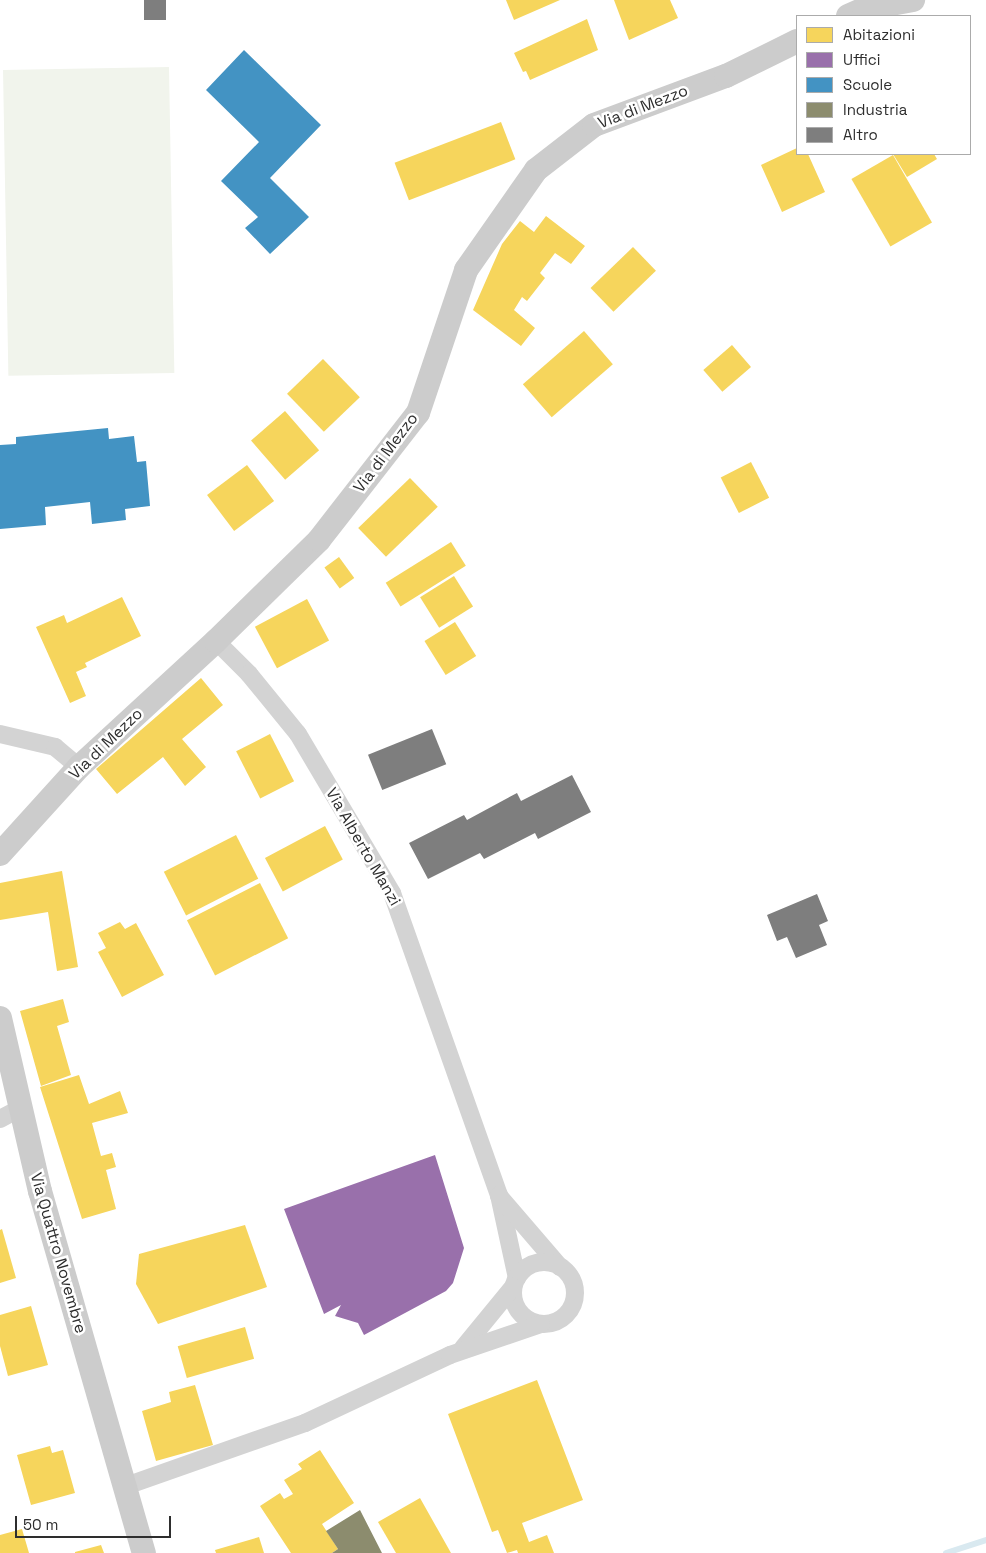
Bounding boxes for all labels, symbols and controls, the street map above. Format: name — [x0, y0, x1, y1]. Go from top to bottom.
legend — [796, 15, 971, 155]
text: Abitazioni — [843, 25, 915, 44]
text: Uffici — [843, 50, 880, 69]
text: Scuole — [843, 75, 892, 94]
street label: Via di Mezzo — [595, 81, 691, 133]
text: Industria — [843, 100, 907, 119]
text: Altro — [843, 125, 878, 144]
street label: Via di Mezzo — [350, 409, 422, 497]
street label: Via di Mezzo — [65, 704, 147, 784]
street label: Via Alberto Manzi — [321, 785, 405, 909]
street label: Via Quattro Novembre — [26, 1170, 90, 1336]
scale bar — [18, 1506, 174, 1538]
text: 50 m — [23, 1515, 58, 1534]

